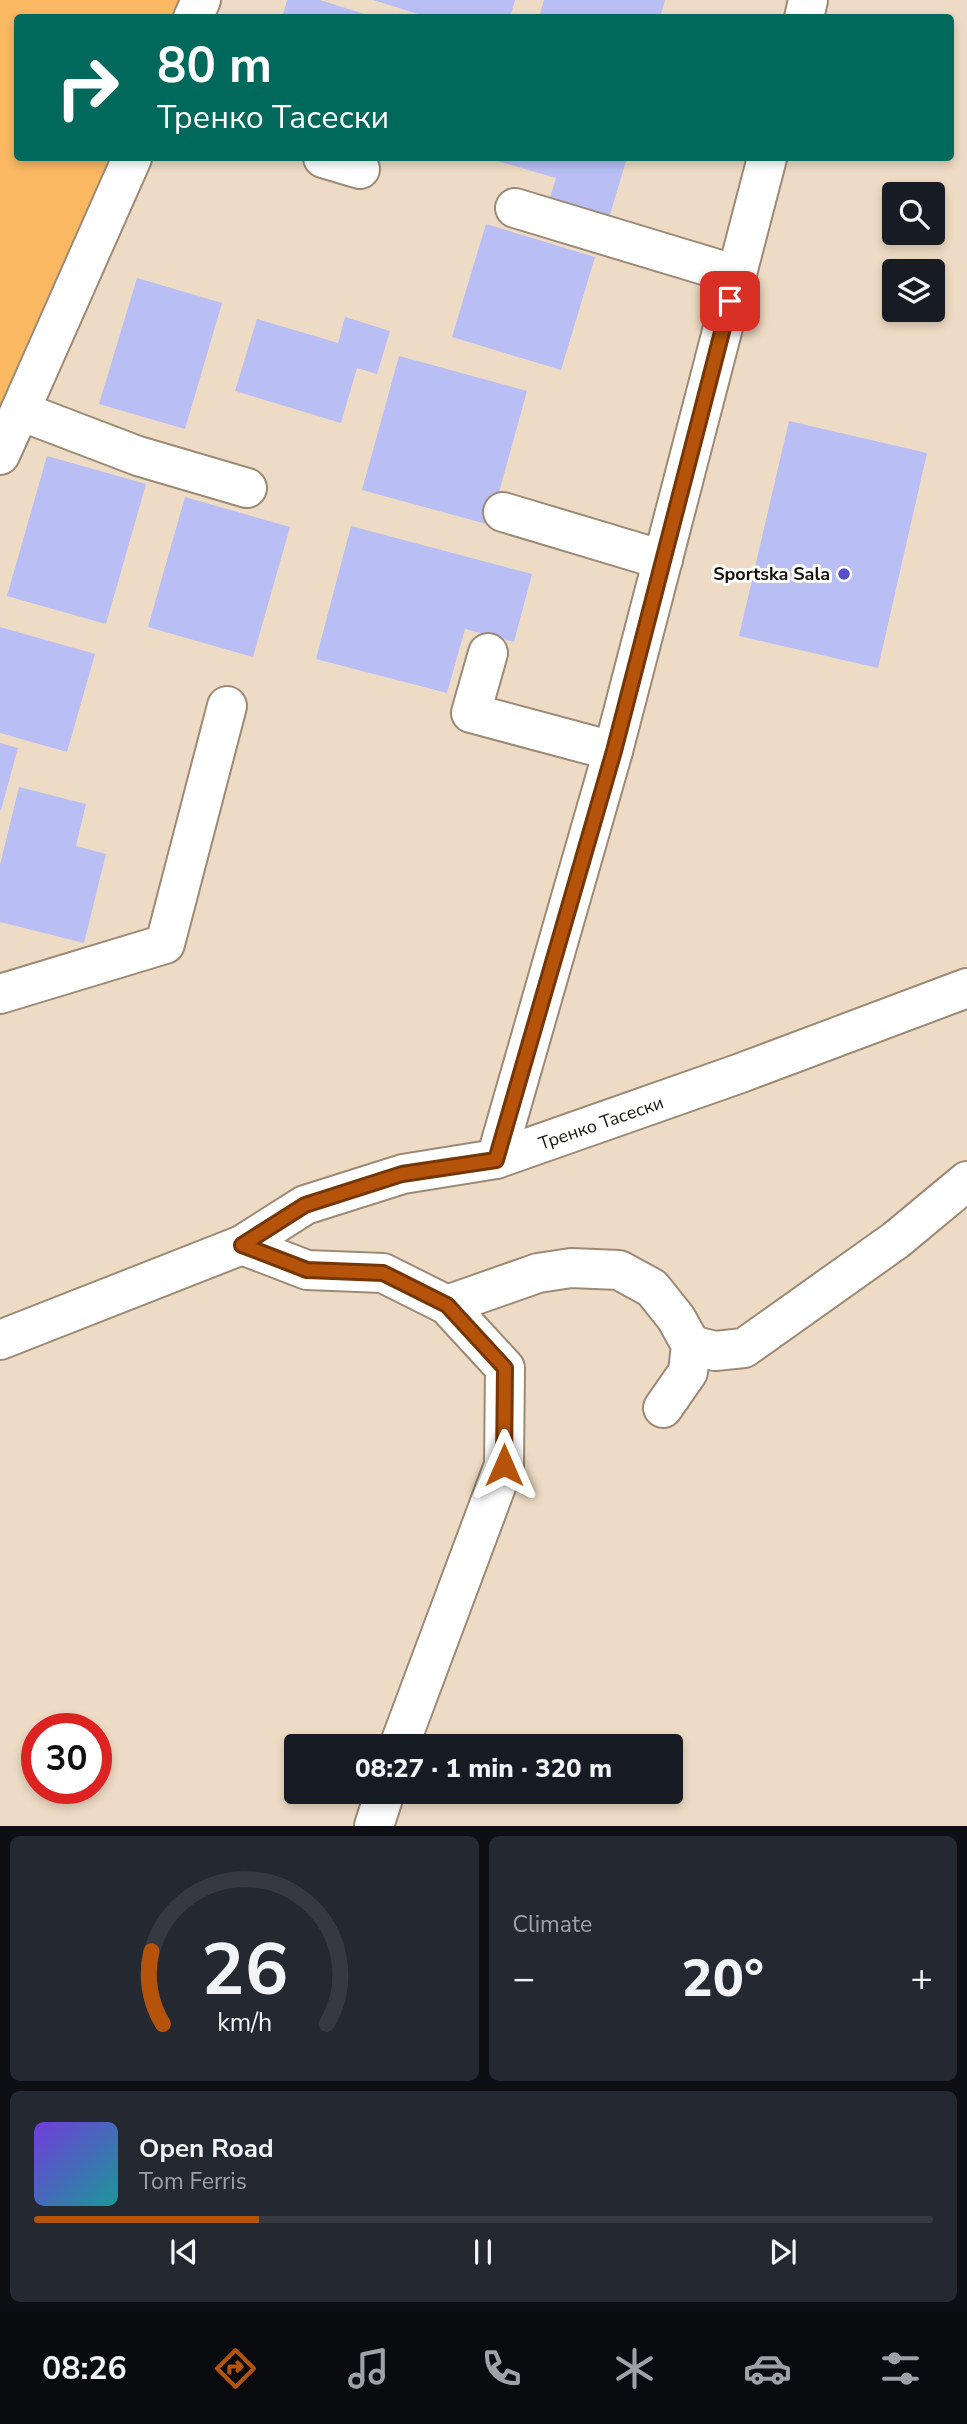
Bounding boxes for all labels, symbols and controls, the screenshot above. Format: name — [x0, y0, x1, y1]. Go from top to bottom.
text: 80 m — [157, 32, 272, 99]
icon: right — [42, 42, 133, 133]
text: Тренко Тасески — [157, 96, 389, 139]
map controls — [882, 182, 945, 322]
button: search — [882, 182, 945, 245]
button: layers — [882, 259, 945, 322]
pin — [700, 271, 760, 331]
icon: arrive — [711, 282, 749, 320]
place label: Sportska Sala — [713, 562, 830, 586]
marker: Sportska Sala — [836, 566, 852, 582]
street label: Тренко Тасески — [535, 1090, 667, 1156]
position arrow — [467, 1428, 541, 1502]
speed limit sign: 30 — [21, 1713, 112, 1804]
text: 08:27 · 1 min · 320 m — [355, 1751, 612, 1786]
text: Climate — [513, 1909, 592, 1940]
text: 26 — [201, 1921, 288, 2021]
text: 20° — [682, 1943, 764, 2014]
text: − — [513, 1953, 535, 2004]
text: + — [910, 1953, 933, 2004]
text: km/h — [217, 2006, 272, 2040]
text: Open Road — [139, 2131, 274, 2166]
text: Tom Ferris — [139, 2166, 247, 2197]
icon: previous — [165, 2233, 203, 2271]
icon: pause — [464, 2233, 502, 2271]
icon: next — [764, 2233, 802, 2271]
icon: directions — [211, 2344, 260, 2393]
icon: music — [344, 2344, 393, 2393]
icon: phone — [477, 2344, 526, 2393]
icon: climate — [610, 2344, 659, 2393]
icon: car — [743, 2344, 792, 2393]
icon: filters — [876, 2344, 925, 2393]
text: 08:26 — [42, 2347, 127, 2390]

